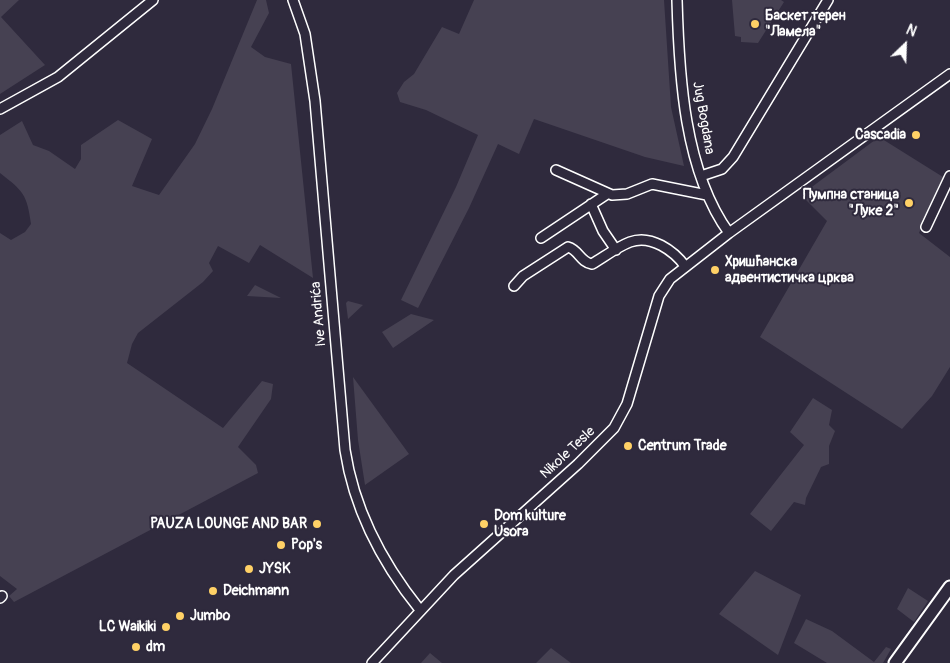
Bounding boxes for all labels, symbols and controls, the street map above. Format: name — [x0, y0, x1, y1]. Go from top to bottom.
place label: Баскет терен "Ламела" — [765, 8, 846, 40]
marker: Баскет терен "Ламела" — [749, 18, 761, 30]
north arrow — [880, 20, 930, 70]
text: N — [904, 21, 919, 41]
street label: Jug Bogdana — [688, 80, 718, 156]
place label: Cascadia — [855, 127, 906, 143]
marker: Cascadia — [910, 129, 922, 141]
place label: Пумпна станица "Луке 2" — [803, 187, 899, 220]
marker: Пумпна станица "Луке 2" — [903, 197, 915, 209]
place label: Хришћанска адвентистичка црква — [725, 254, 854, 286]
marker: Хришћанска адвентистичка црква — [709, 264, 721, 276]
street label: Ive Andrića — [308, 281, 330, 347]
street label: Nikole Tesle — [537, 423, 599, 483]
place label: Centrum Trade — [638, 438, 727, 454]
marker: Centrum Trade — [622, 440, 634, 452]
place label: Dom kulture Usora — [494, 508, 566, 540]
place label: PAUZA LOUNGE AND BAR — [150, 516, 307, 532]
marker: PAUZA LOUNGE AND BAR — [311, 518, 323, 530]
marker: Dom kulture Usora — [478, 518, 490, 530]
place label: Pop's — [291, 537, 322, 553]
marker: Pop's — [275, 539, 287, 551]
place label: JYSK — [259, 561, 290, 577]
marker: JYSK — [243, 563, 255, 575]
place label: Deichmann — [223, 583, 289, 599]
marker: Deichmann — [207, 585, 219, 597]
place label: Jumbo — [190, 608, 230, 624]
marker: Jumbo — [174, 610, 186, 622]
place label: LC Waikiki — [99, 619, 156, 635]
marker: LC Waikiki — [160, 621, 172, 633]
place label: dm — [146, 639, 165, 655]
marker: dm — [130, 641, 142, 653]

